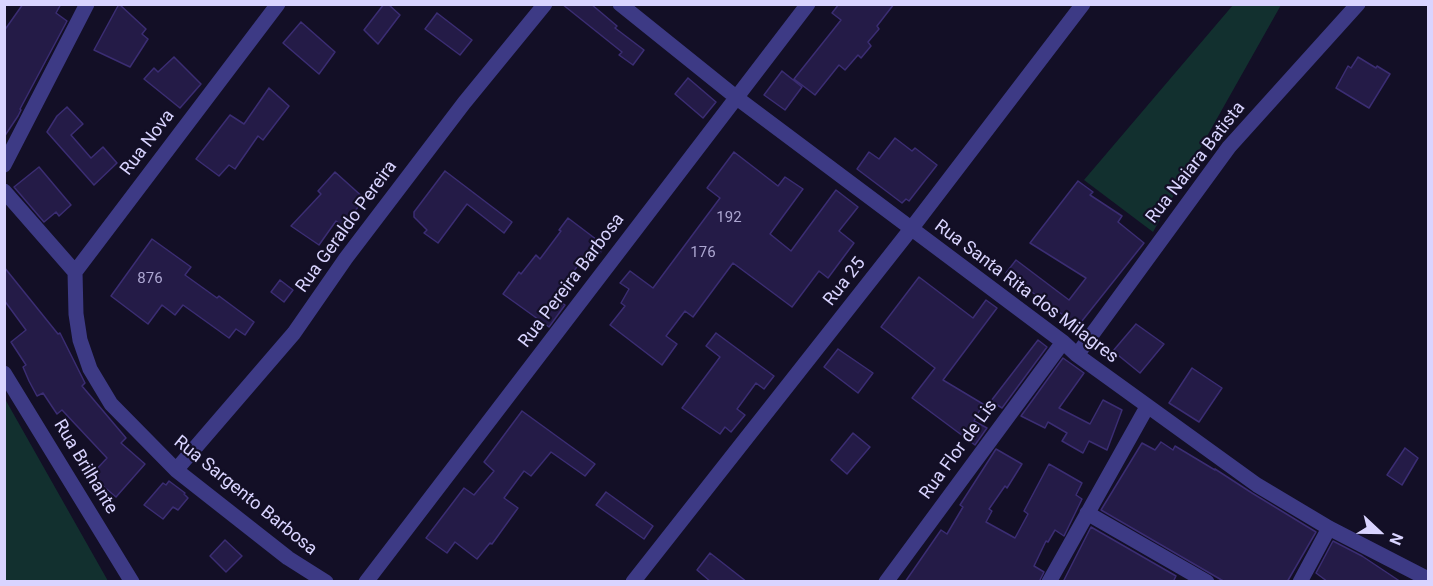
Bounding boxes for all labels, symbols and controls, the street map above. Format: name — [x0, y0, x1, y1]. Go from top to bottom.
street label: Rua Naiara Batista — [1142, 98, 1250, 228]
street label: Rua Nova — [116, 106, 180, 180]
street label: Rua Geraldo Pereira — [292, 157, 402, 297]
house number: 192 — [716, 209, 742, 227]
street label: Rua Pereira Barbosa — [514, 210, 630, 352]
street label: Rua Santa Rita dos Milagres — [930, 216, 1122, 368]
house number: 176 — [690, 244, 716, 262]
street label: Rua 25 — [819, 253, 871, 311]
house number: 876 — [137, 270, 163, 288]
street label: Rua Flor de Lis — [916, 396, 1002, 504]
street label: Rua Brilhante — [48, 416, 122, 518]
street label: Rua Sargento Barbosa — [169, 432, 321, 560]
north arrow — [1349, 502, 1409, 562]
text: N — [1385, 530, 1407, 548]

